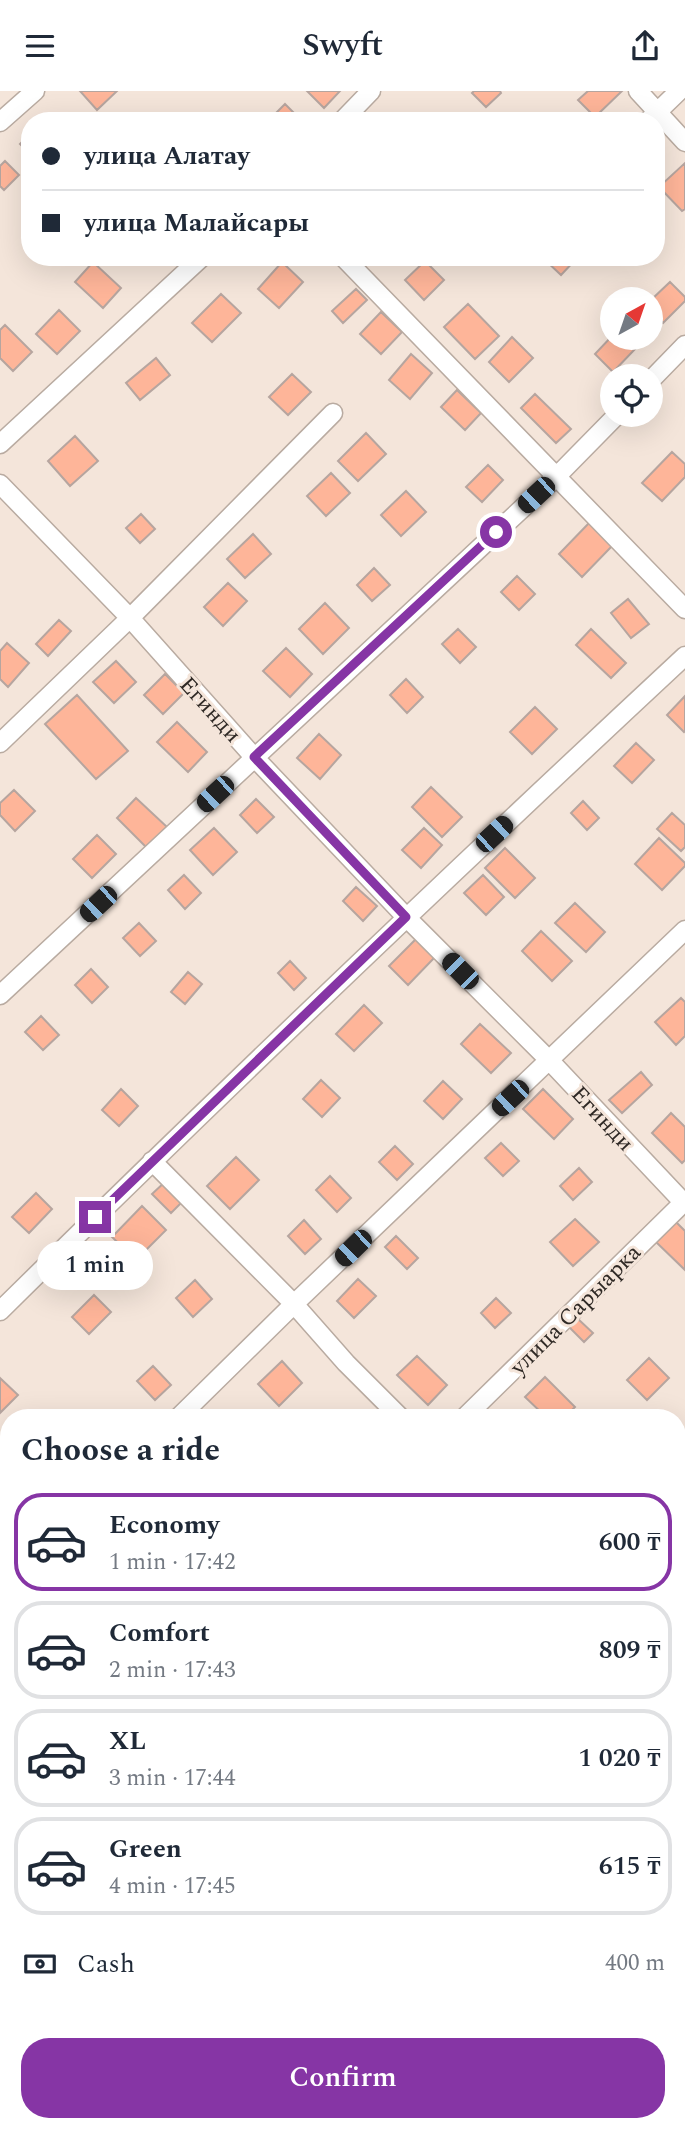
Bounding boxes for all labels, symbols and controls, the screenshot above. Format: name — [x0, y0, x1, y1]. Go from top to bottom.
text: Swyft — [302, 21, 383, 70]
icon: menu — [21, 27, 59, 65]
icon: share — [626, 27, 664, 65]
text: улица Алатау — [84, 136, 250, 176]
text: улица Малайсары — [84, 203, 309, 243]
north arrow — [600, 287, 663, 350]
map controls — [600, 287, 663, 427]
button: locate — [600, 364, 663, 427]
car — [514, 473, 559, 517]
route start — [480, 516, 512, 548]
street label: Егинди — [170, 669, 249, 751]
car — [193, 772, 238, 816]
car — [472, 812, 517, 856]
car — [76, 882, 121, 926]
car — [438, 949, 483, 993]
car — [488, 1076, 533, 1120]
street label: Егинди — [562, 1078, 642, 1160]
route end — [79, 1201, 111, 1233]
car — [331, 1226, 376, 1270]
street label: улица Сарыарка — [502, 1236, 650, 1385]
callout: 1 min — [37, 1241, 153, 1291]
text: 1 min — [65, 1248, 125, 1283]
text: Choose a ride — [21, 1426, 220, 1475]
text: Economy — [109, 1505, 219, 1545]
icon: car — [25, 1511, 88, 1574]
text: 600 ₸ — [599, 1522, 661, 1562]
text: 1 min · 17:42 — [109, 1545, 236, 1580]
text: Comfort — [109, 1613, 210, 1653]
icon: car — [25, 1619, 88, 1682]
text: 809 ₸ — [599, 1630, 661, 1670]
text: 2 min · 17:43 — [109, 1653, 236, 1688]
text: XL — [109, 1721, 146, 1761]
icon: car — [25, 1727, 88, 1790]
text: 1 020 ₸ — [578, 1738, 661, 1778]
text: 3 min · 17:44 — [109, 1761, 236, 1796]
text: Green — [109, 1829, 182, 1869]
icon: car — [25, 1835, 88, 1898]
text: 615 ₸ — [599, 1846, 661, 1886]
text: 4 min · 17:45 — [109, 1869, 236, 1904]
text: Cash — [77, 1944, 135, 1984]
icon: cash — [21, 1945, 59, 1983]
text: 400 m — [605, 1946, 665, 1981]
button: Confirm — [21, 2038, 665, 2118]

